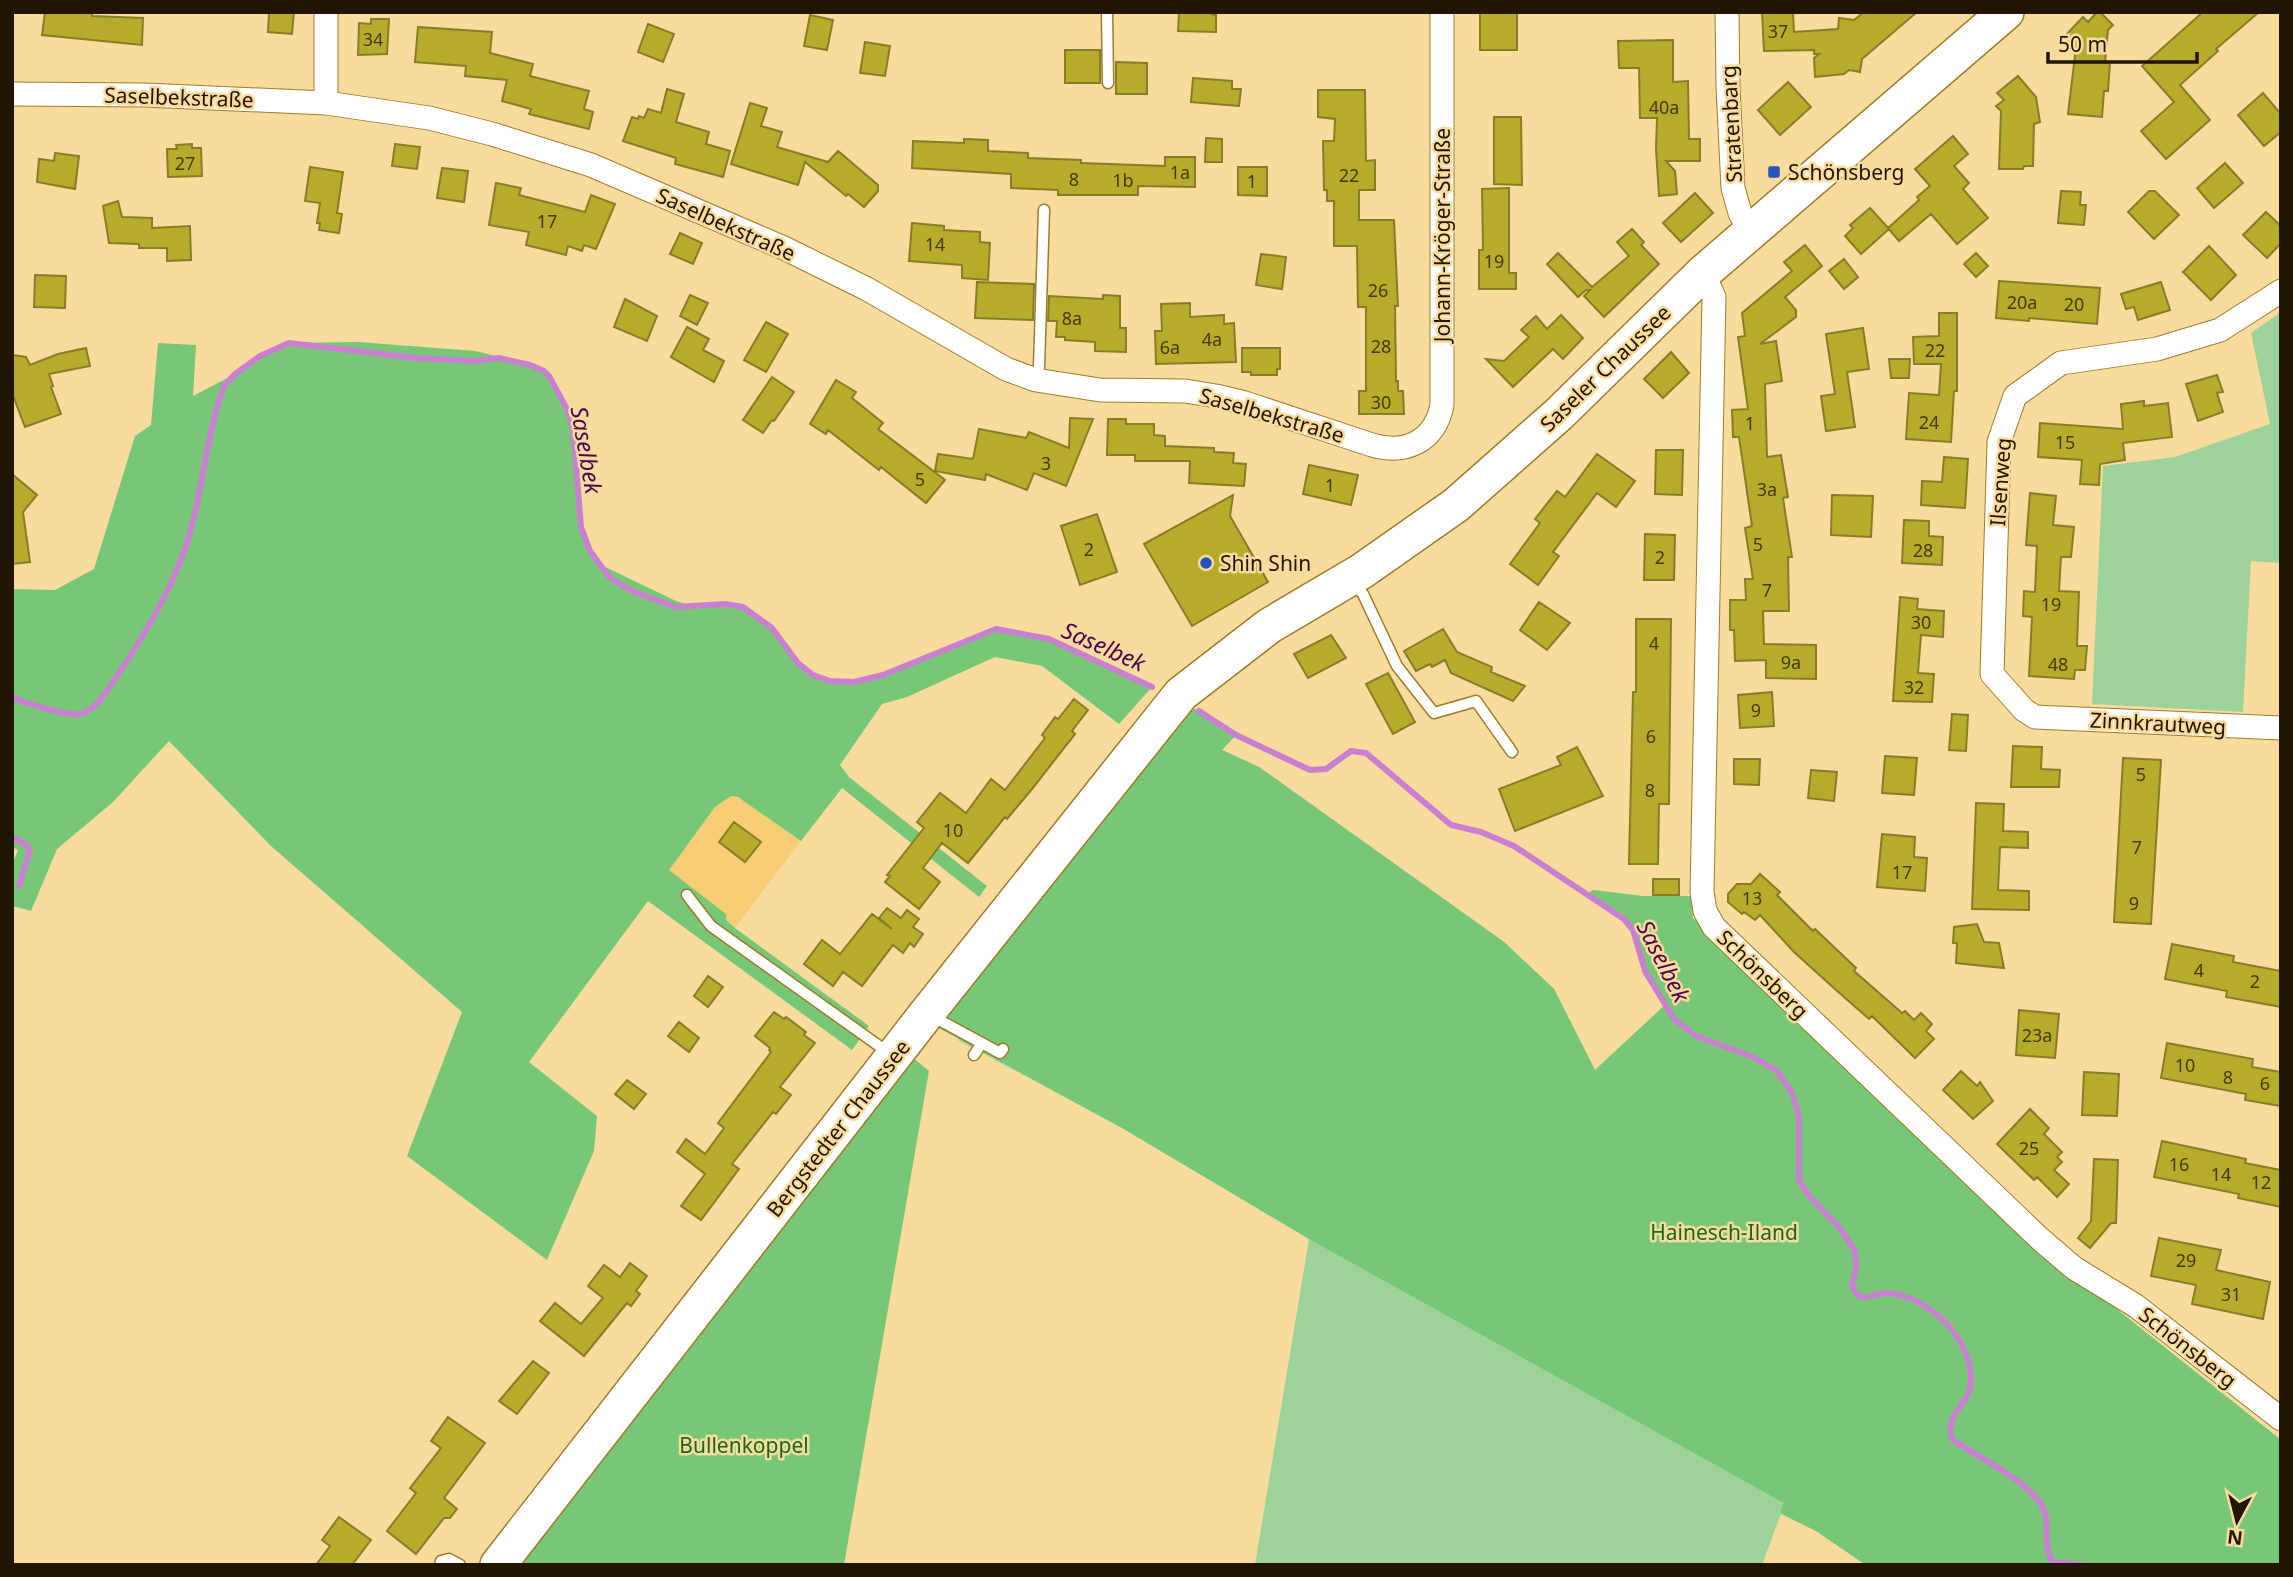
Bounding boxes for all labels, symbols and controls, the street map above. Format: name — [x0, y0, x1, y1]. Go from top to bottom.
house number: 37 — [1768, 19, 1788, 43]
scale bar — [2048, 21, 2197, 65]
house number: 34 — [363, 27, 383, 51]
text: 50 m — [2058, 30, 2107, 58]
street label: Stratenbarg — [1714, 65, 1748, 183]
street label: Saselbekstraße — [104, 80, 254, 114]
house number: 40a — [1649, 95, 1679, 119]
street label: Johann-Kröger-Straße — [1428, 128, 1456, 344]
house number: 27 — [175, 151, 195, 175]
place label: Schönsberg — [1788, 158, 1904, 186]
house number: 1a — [1170, 160, 1190, 184]
house number: 22 — [1339, 163, 1359, 187]
marker: Schönsberg — [1766, 164, 1782, 180]
house number: 8 — [1069, 167, 1079, 191]
house number: 1b — [1112, 168, 1134, 192]
house number: 1 — [1247, 169, 1257, 193]
street label: Saselbekstraße — [652, 181, 800, 267]
house number: 17 — [537, 209, 557, 233]
house number: 14 — [925, 232, 945, 256]
house number: 19 — [1484, 249, 1504, 273]
house number: 26 — [1368, 278, 1388, 302]
house number: 20a — [2007, 290, 2037, 314]
house number: 20 — [2064, 292, 2084, 316]
street label: Saseler Chaussee — [1534, 298, 1676, 438]
house number: 8a — [1062, 306, 1082, 330]
house number: 4a — [1202, 327, 1222, 351]
house number: 28 — [1371, 334, 1391, 358]
house number: 6a — [1160, 335, 1180, 359]
house number: 22 — [1925, 338, 1945, 362]
street label: Saselbekstraße — [1196, 381, 1348, 449]
house number: 30 — [1371, 390, 1391, 414]
water label: Saselbek — [564, 404, 611, 498]
house number: 24 — [1919, 410, 1939, 434]
house number: 1 — [1745, 411, 1755, 435]
house number: 15 — [2055, 430, 2075, 454]
street label: Ilsenweg — [1983, 437, 2017, 527]
house number: 3 — [1041, 451, 1051, 475]
house number: 5 — [915, 467, 925, 491]
house number: 1 — [1325, 473, 1335, 497]
house number: 3a — [1757, 477, 1777, 501]
house number: 5 — [1753, 532, 1763, 556]
house number: 2 — [1084, 537, 1094, 561]
house number: 28 — [1913, 538, 1933, 562]
house number: 2 — [1655, 545, 1665, 569]
place label: Shin Shin — [1220, 549, 1311, 577]
marker: Shin Shin — [1198, 555, 1214, 571]
house number: 7 — [1762, 578, 1772, 602]
house number: 19 — [2041, 592, 2061, 616]
house number: 30 — [1911, 610, 1931, 634]
water label: Saselbek — [1057, 613, 1152, 679]
house number: 4 — [1649, 631, 1659, 655]
house number: 9a — [1781, 650, 1801, 674]
house number: 48 — [2048, 652, 2068, 676]
house number: 32 — [1904, 675, 1924, 699]
house number: 9 — [1751, 698, 1761, 722]
street label: Zinnkrautweg — [2089, 705, 2227, 741]
house number: 6 — [1646, 724, 1656, 748]
house number: 5 — [2136, 762, 2146, 786]
house number: 8 — [1645, 778, 1655, 802]
house number: 10 — [943, 818, 963, 842]
house number: 7 — [2132, 835, 2142, 859]
house number: 17 — [1892, 860, 1912, 884]
house number: 13 — [1742, 886, 1762, 910]
house number: 9 — [2129, 891, 2139, 915]
water label: Saselbek — [1630, 914, 1699, 1009]
street label: Schönsberg — [1711, 923, 1815, 1025]
house number: 4 — [2194, 958, 2204, 982]
house number: 2 — [2250, 969, 2260, 993]
house number: 23a — [2022, 1023, 2052, 1047]
street label: Bergstedter Chaussee — [760, 1034, 916, 1222]
house number: 10 — [2175, 1053, 2195, 1077]
house number: 8 — [2223, 1065, 2233, 1089]
house number: 6 — [2260, 1071, 2270, 1095]
house number: 25 — [2019, 1136, 2039, 1160]
house number: 16 — [2169, 1152, 2189, 1176]
house number: 14 — [2211, 1162, 2231, 1186]
house number: 12 — [2251, 1170, 2271, 1194]
park label: Hainesch-Iland — [1650, 1218, 1798, 1246]
house number: 29 — [2176, 1248, 2196, 1272]
house number: 31 — [2221, 1282, 2241, 1306]
street label: Schönsberg — [2133, 1300, 2243, 1394]
park label: Bullenkoppel — [679, 1431, 809, 1459]
north arrow — [2202, 1486, 2272, 1556]
text: N — [2226, 1524, 2244, 1552]

